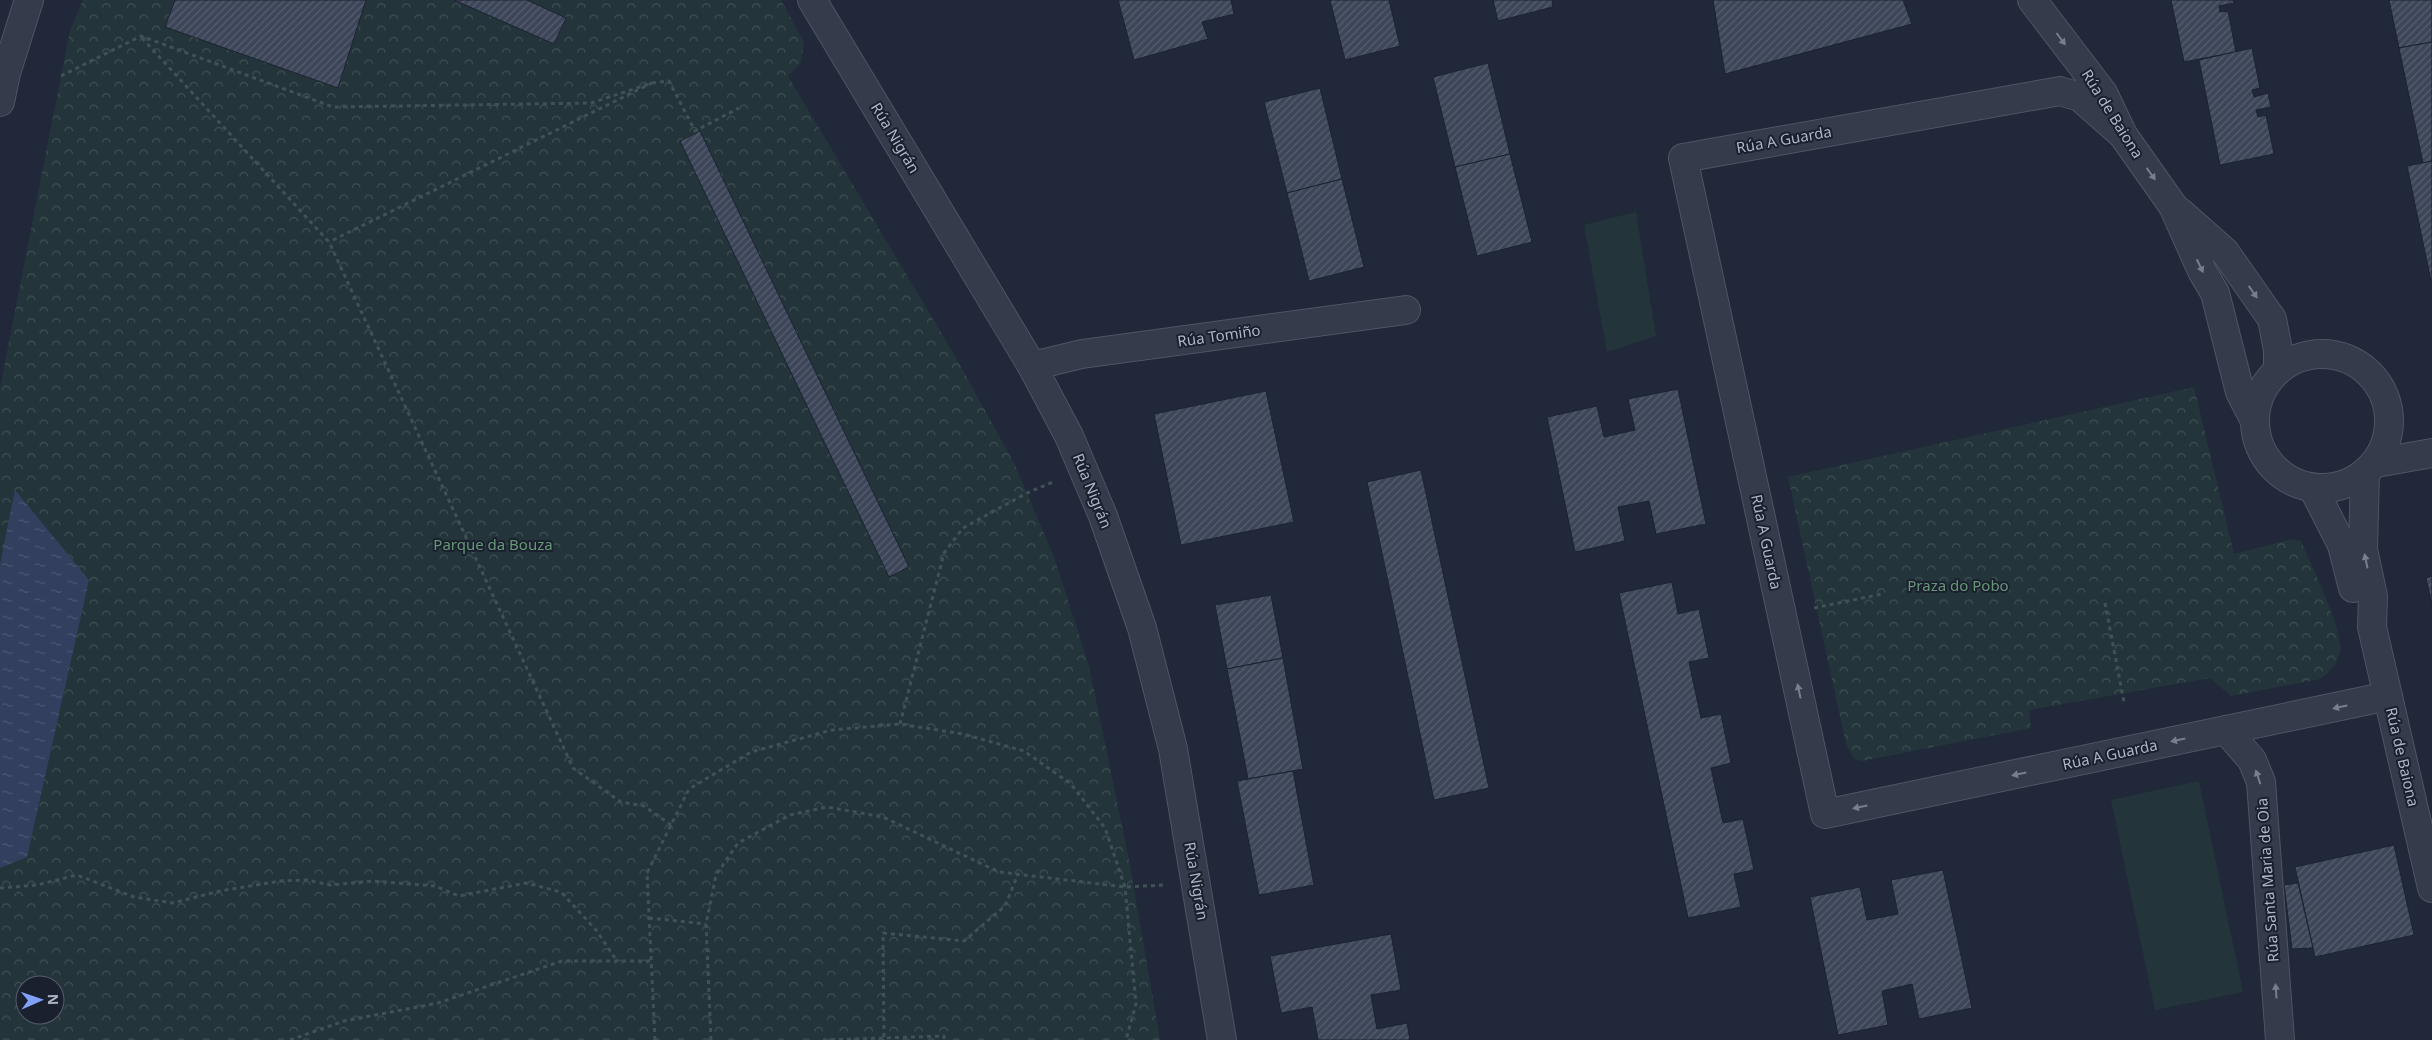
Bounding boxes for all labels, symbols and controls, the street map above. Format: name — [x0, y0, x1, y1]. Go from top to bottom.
one-way arrow — [2056, 32, 2067, 45]
street label: Rúa de Baiona — [2078, 65, 2148, 162]
street label: Rúa Nigrán — [867, 98, 925, 176]
street label: Rúa A Guarda — [1735, 121, 1833, 157]
one-way arrow — [2146, 167, 2156, 181]
one-way arrow — [2197, 259, 2205, 273]
one-way arrow — [2248, 285, 2258, 299]
street label: Rúa Tomiño — [1176, 319, 1262, 351]
street label: Rúa Nigrán — [1069, 450, 1117, 531]
street label: Rúa A Guarda — [1747, 492, 1787, 591]
park label: Parque da Bouza — [433, 534, 553, 554]
one-way arrow — [2361, 553, 2369, 569]
park label: Praza do Pobo — [1907, 575, 2009, 595]
one-way arrow — [1794, 682, 1802, 698]
one-way arrow — [2332, 703, 2348, 711]
street label: Rúa de Baiona — [2382, 705, 2424, 808]
street label: Rúa A Guarda — [2060, 734, 2159, 774]
one-way arrow — [2170, 737, 2186, 745]
one-way arrow — [2012, 770, 2027, 778]
one-way arrow — [2254, 770, 2262, 785]
street label: Rúa Santa Maria de Oia — [2251, 797, 2283, 963]
one-way arrow — [1853, 803, 1868, 811]
street label: Rúa Nigrán — [1180, 840, 1214, 921]
north arrow — [15, 975, 65, 1025]
one-way arrow — [2272, 983, 2280, 999]
text: N — [44, 994, 63, 1006]

